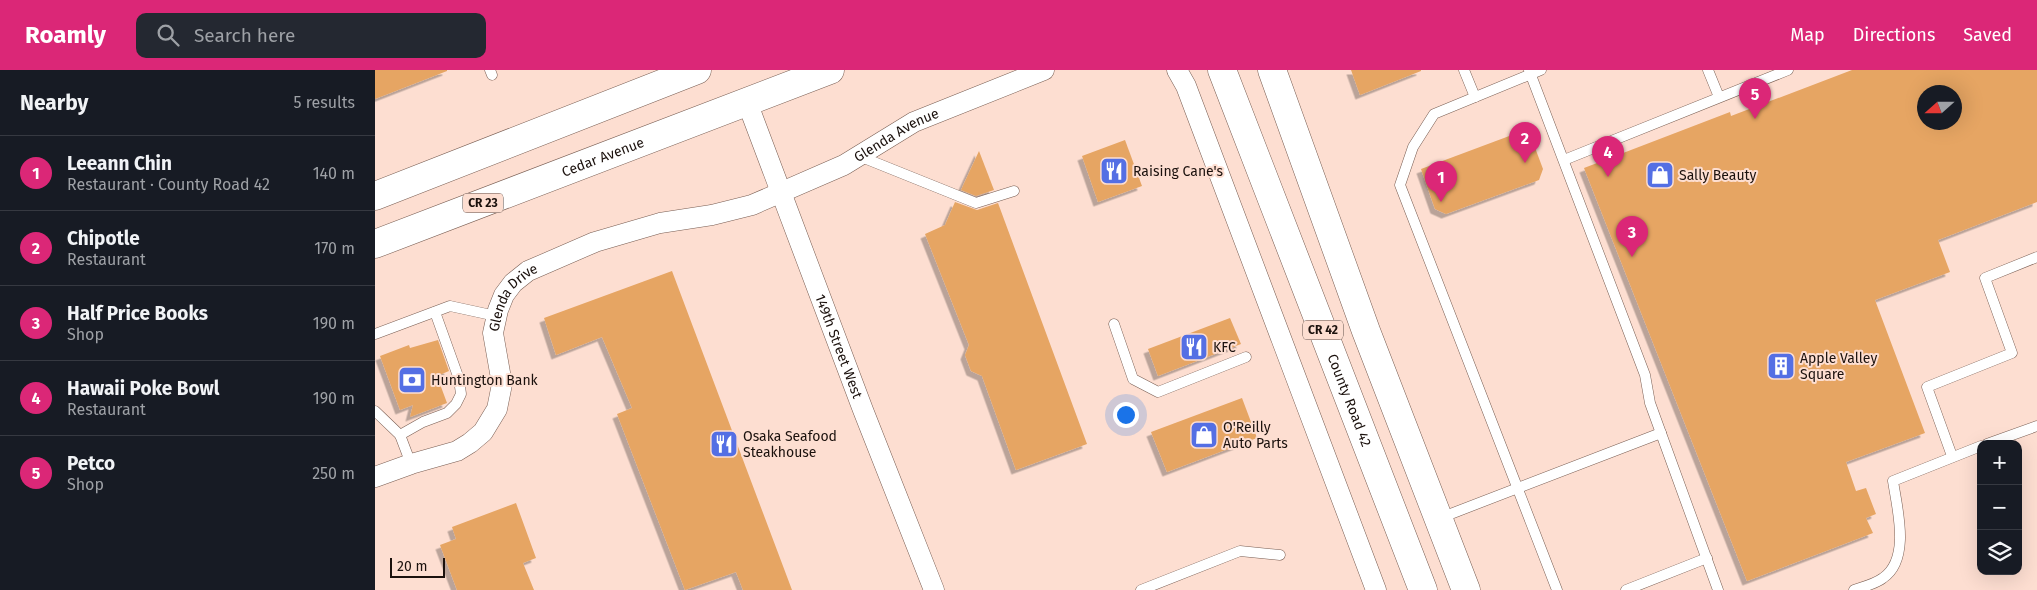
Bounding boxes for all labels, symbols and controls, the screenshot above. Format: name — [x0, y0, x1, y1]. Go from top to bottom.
search box — [136, 13, 486, 58]
text: Roamly — [25, 21, 106, 49]
icon: search — [154, 21, 182, 49]
text: Search here — [194, 24, 295, 47]
text: Map — [1790, 24, 1825, 46]
text: Directions — [1853, 24, 1935, 46]
text: Saved — [1963, 24, 2012, 46]
pin: 5 — [1739, 78, 1771, 119]
north arrow — [1917, 85, 1962, 130]
text: Nearby — [20, 90, 88, 116]
text: 5 results — [294, 93, 355, 112]
street label: Glenda Avenue — [851, 104, 941, 165]
pin: 2 — [1509, 122, 1541, 163]
street label: Cedar Avenue — [559, 133, 647, 180]
pin: 4 — [1592, 136, 1624, 177]
text: Leeann Chin — [67, 152, 172, 175]
restaurant icon: Raising Cane's — [1099, 156, 1129, 186]
shop icon: Sally Beauty — [1645, 160, 1675, 190]
pin: 1 — [1425, 161, 1457, 202]
place label: Raising Cane's — [1133, 163, 1224, 180]
text: 1 — [32, 164, 40, 183]
text: 140 m — [313, 164, 355, 183]
place label: Sally Beauty — [1679, 167, 1757, 184]
text: Restaurant · County Road 42 — [67, 175, 270, 194]
road number: CR 23 — [463, 194, 503, 212]
pin: 3 — [1616, 216, 1648, 257]
text: Chipotle — [67, 227, 140, 250]
text: 2 — [32, 239, 40, 258]
text: 170 m — [314, 239, 355, 258]
text: Restaurant — [67, 250, 146, 269]
street label: Glenda Drive — [485, 260, 540, 333]
street label: 149th Street West — [812, 292, 867, 402]
text: Half Price Books — [67, 302, 208, 325]
text: 3 — [32, 314, 40, 333]
text: 190 m — [313, 314, 355, 333]
road number: CR 42 — [1303, 320, 1343, 340]
text: Shop — [67, 325, 104, 344]
restaurant icon: KFC — [1179, 332, 1209, 362]
place label: KFC — [1213, 339, 1236, 356]
place label: Apple Valley Square — [1800, 350, 1877, 383]
street label: County Road 42 — [1324, 351, 1375, 449]
building icon: Apple Valley Square — [1766, 351, 1796, 381]
bank icon: Huntington Bank — [397, 365, 427, 395]
place label: Huntington Bank — [431, 372, 539, 389]
text: Hawaii Poke Bowl — [67, 377, 219, 400]
text: 4 — [31, 389, 41, 408]
text: 190 m — [313, 389, 355, 408]
text: Restaurant — [67, 400, 146, 419]
your location — [1113, 402, 1139, 428]
place label: O'Reilly Auto Parts — [1223, 419, 1288, 452]
shop icon: O'Reilly Auto Parts — [1189, 420, 1219, 450]
place label: Osaka Seafood Steakhouse — [743, 428, 837, 461]
restaurant icon: Osaka Seafood Steakhouse — [709, 429, 739, 459]
map controls — [1977, 440, 2022, 575]
button: + — [1977, 440, 2022, 485]
text: Petco — [67, 452, 115, 475]
text: 5 — [32, 464, 40, 483]
text: 250 m — [312, 464, 355, 483]
text: Shop — [67, 475, 104, 494]
button: − — [1977, 485, 2022, 530]
button: layers — [1977, 530, 2022, 575]
scale bar — [390, 555, 445, 578]
text: 20 m — [397, 558, 427, 575]

